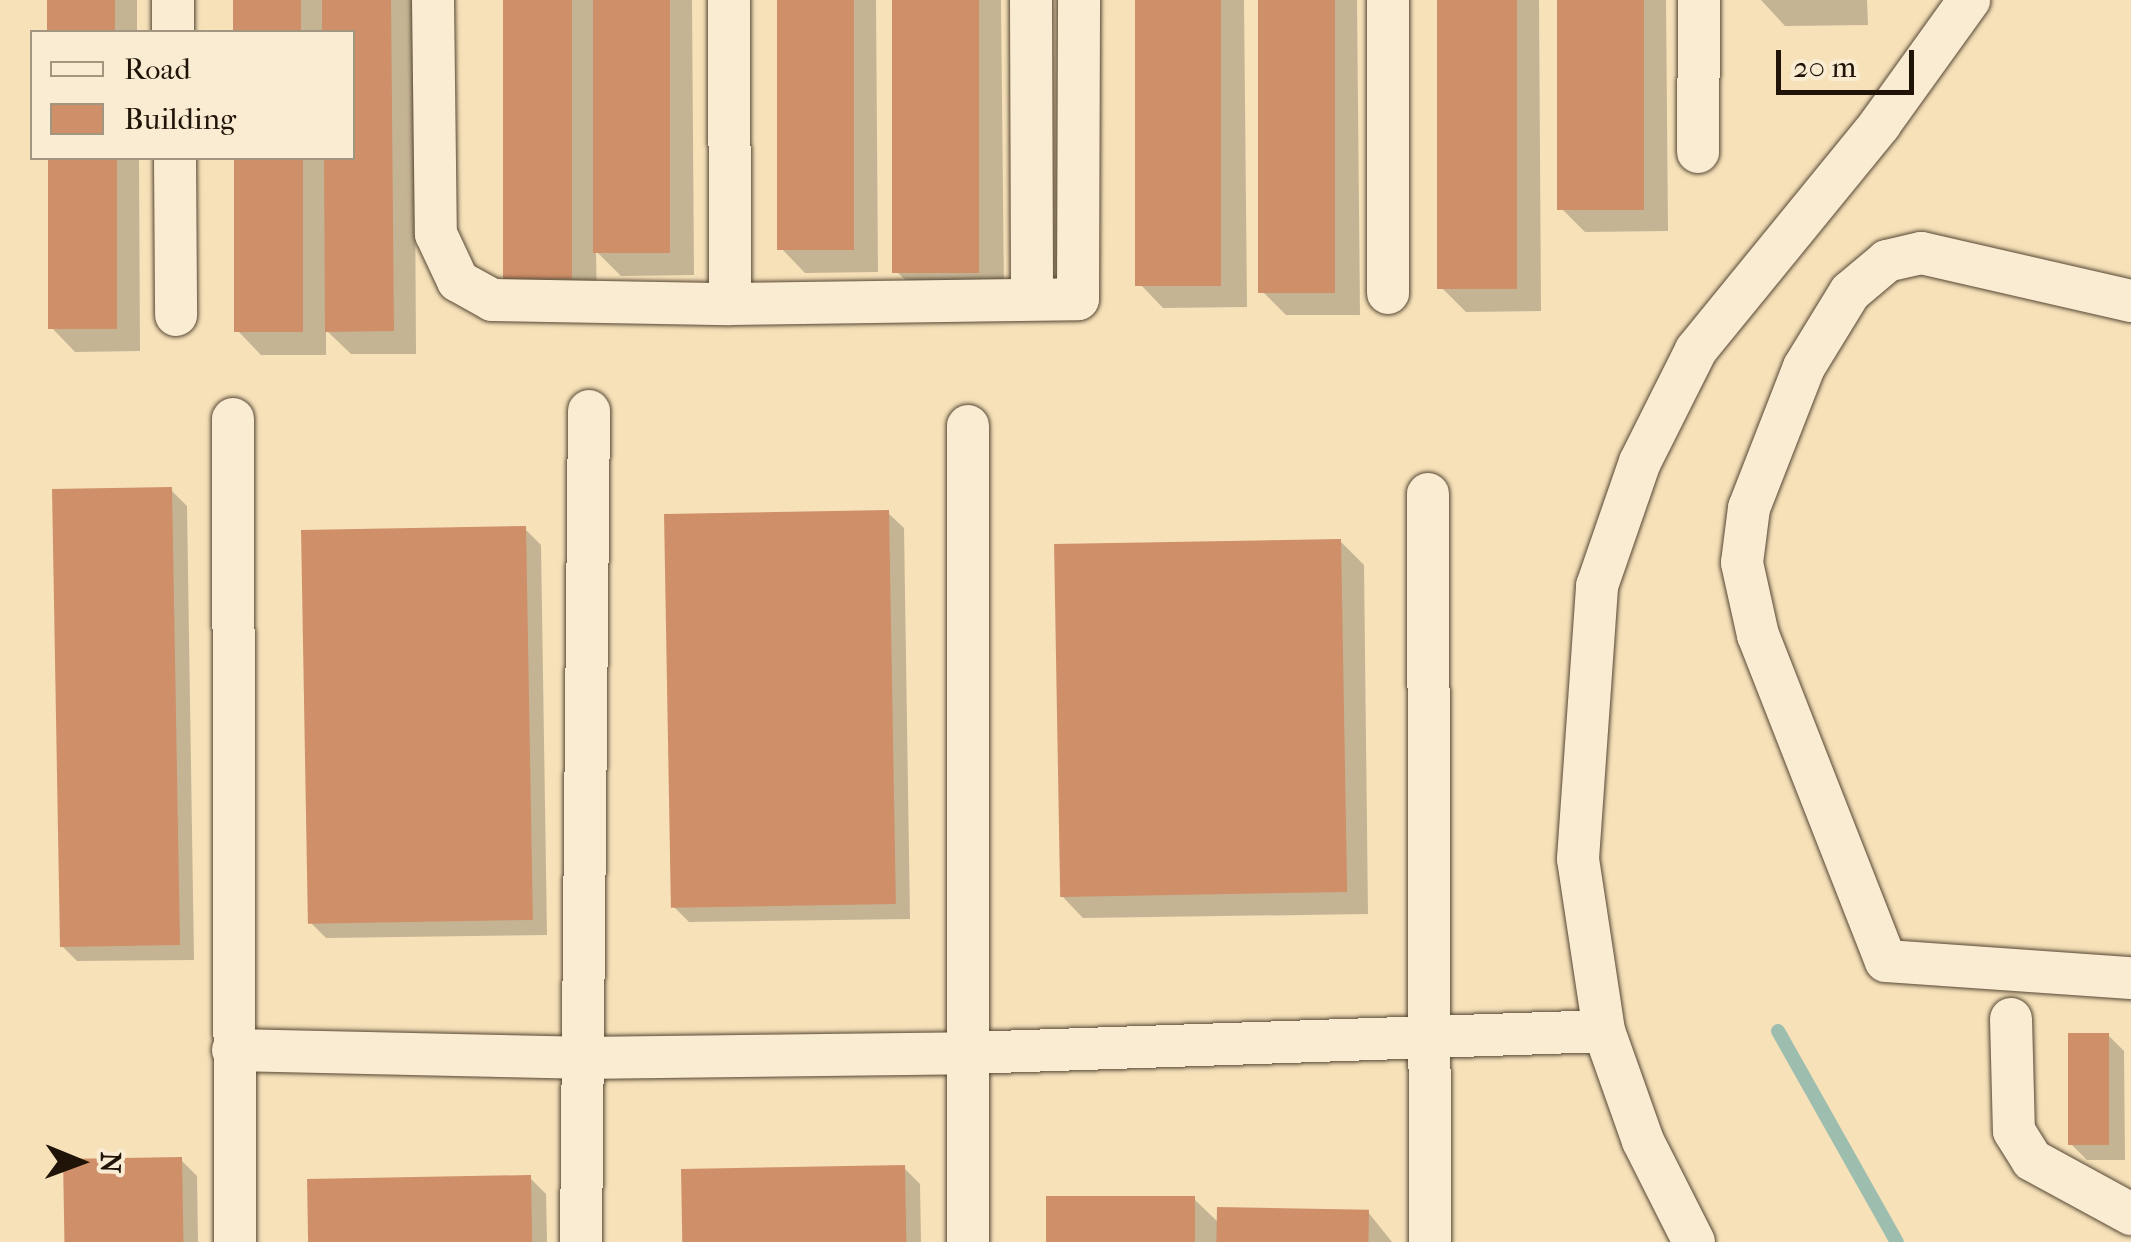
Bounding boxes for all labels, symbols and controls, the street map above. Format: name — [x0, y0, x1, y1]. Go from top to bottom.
legend — [30, 30, 355, 160]
scale bar — [1781, 30, 1918, 92]
text: 20 m — [1793, 50, 1856, 85]
text: Road — [124, 52, 191, 87]
text: Building — [124, 102, 236, 137]
north arrow — [30, 1112, 130, 1212]
text: N — [94, 1152, 127, 1173]

